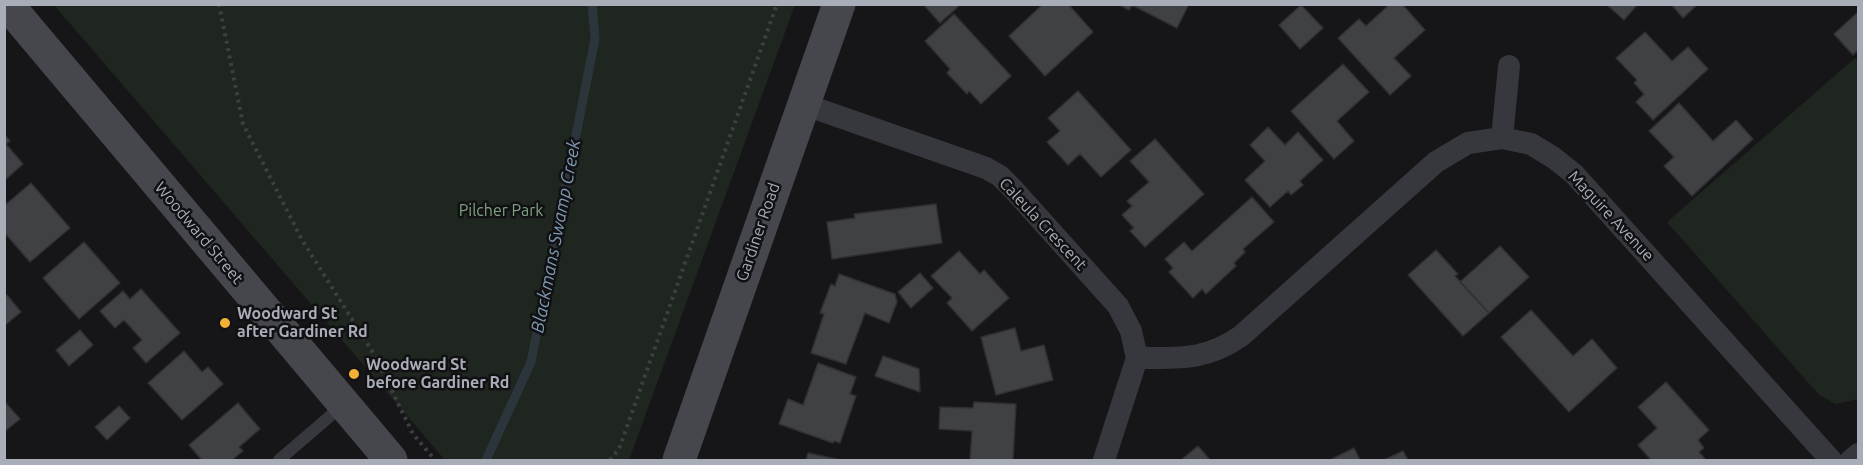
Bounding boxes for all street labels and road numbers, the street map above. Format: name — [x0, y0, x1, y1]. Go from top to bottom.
street label: Maguire Avenue — [1564, 167, 1658, 265]
street label: Caleula Crescent — [995, 174, 1091, 274]
street label: Woodward Street — [151, 178, 247, 288]
street label: Gardiner Road — [732, 180, 784, 284]

